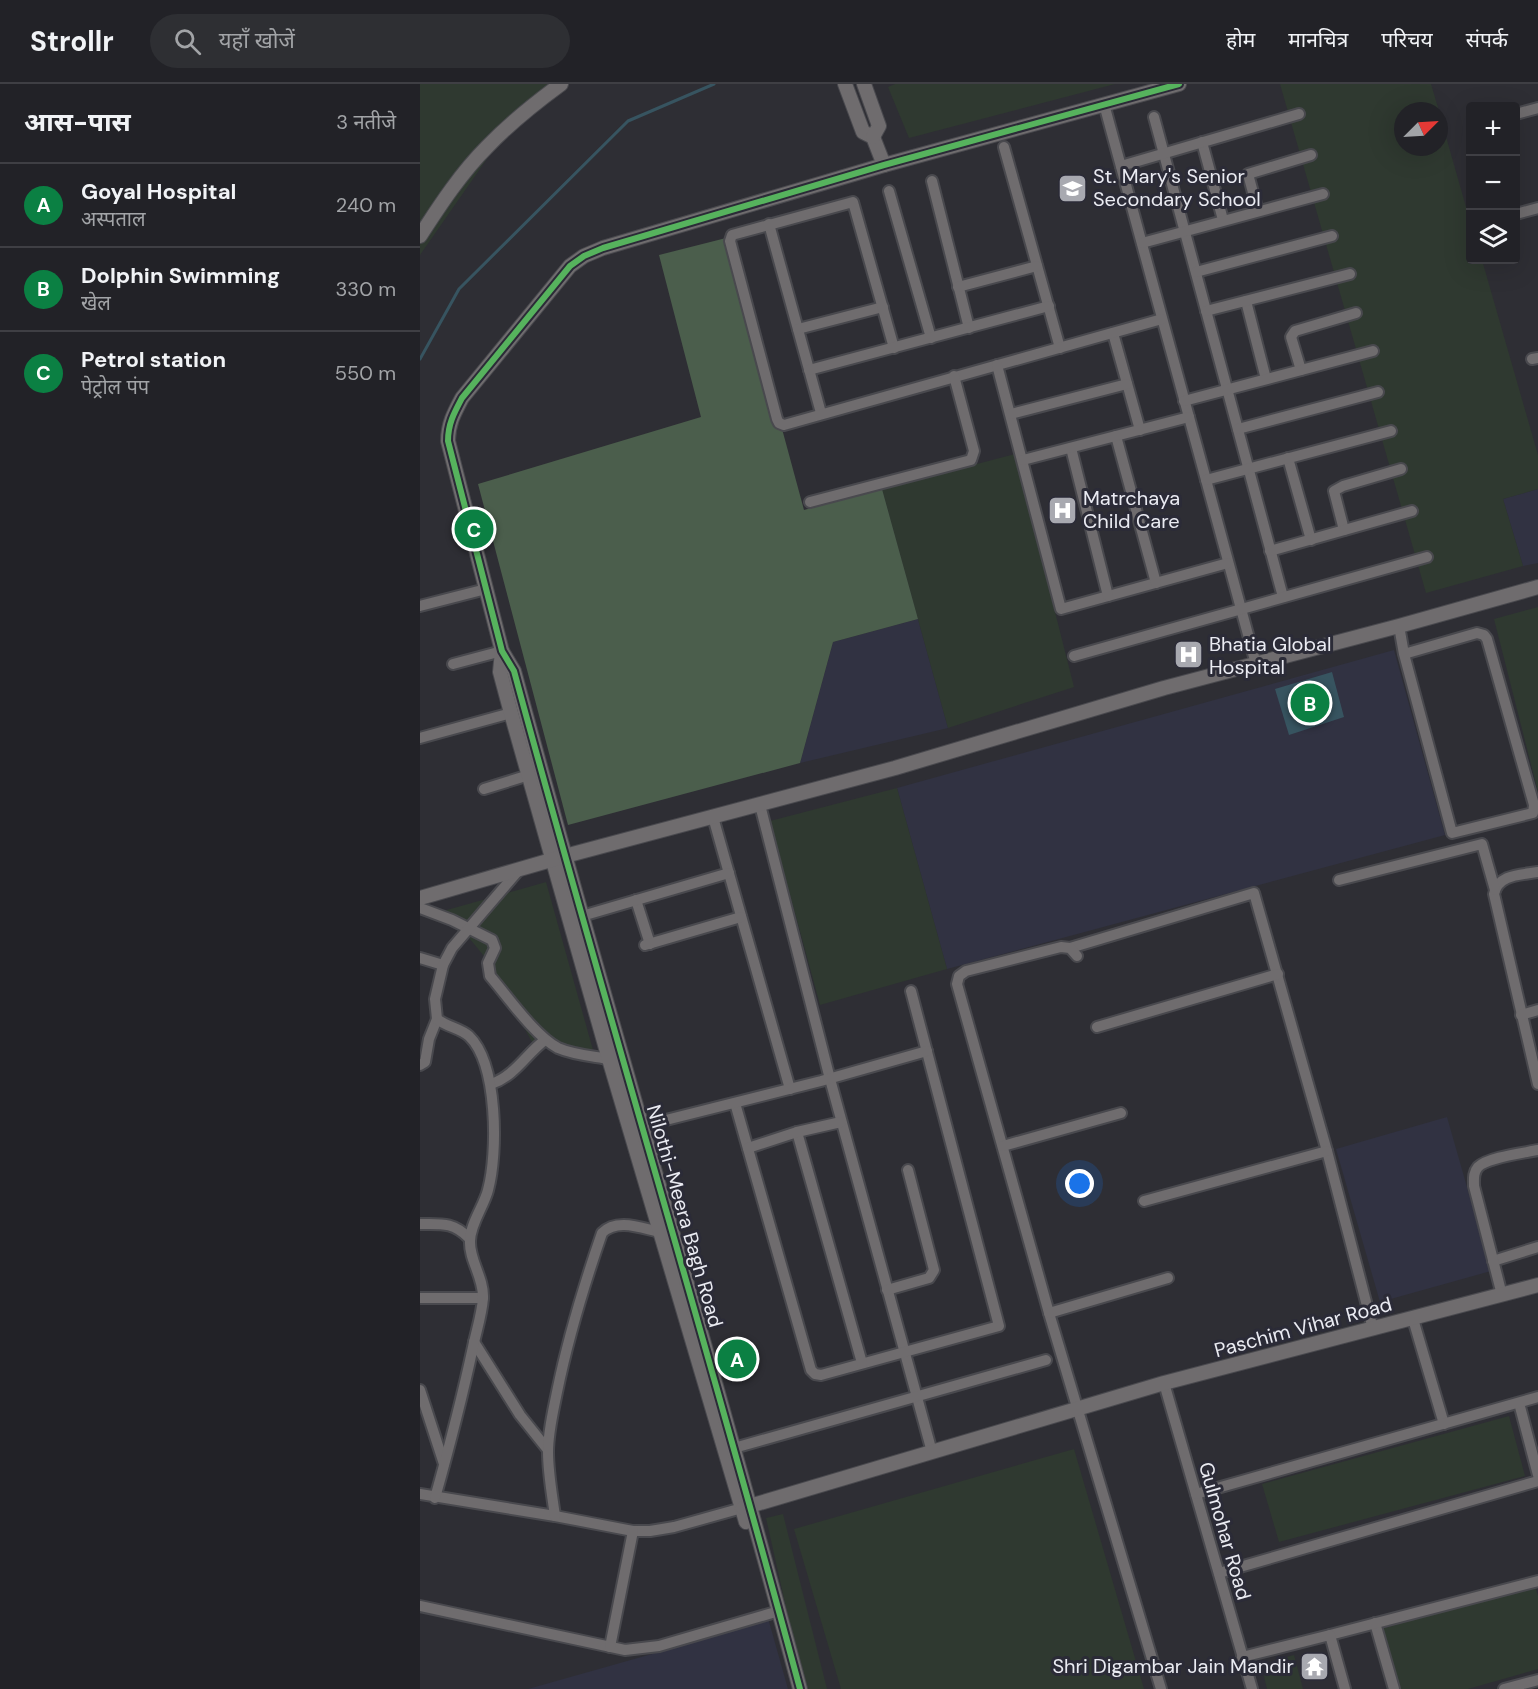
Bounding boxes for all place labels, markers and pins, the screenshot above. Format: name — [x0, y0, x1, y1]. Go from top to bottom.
place label: St. Mary's Senior Secondary School — [1093, 163, 1261, 212]
school or university icon: St. Mary's Senior Secondary School — [1056, 172, 1088, 204]
place label: Matrchaya Child Care — [1083, 485, 1180, 534]
hospital icon: Matrchaya Child Care — [1046, 494, 1078, 526]
pin: C — [454, 506, 494, 552]
place label: Bhatia Global Hospital — [1209, 631, 1331, 680]
hospital icon: Bhatia Global Hospital — [1172, 639, 1204, 671]
pin: B — [1290, 680, 1330, 726]
pin: A — [718, 1336, 756, 1382]
temple icon: Shri Digambar Jain Mandir — [1299, 1650, 1331, 1682]
place label: Shri Digambar Jain Mandir — [1052, 1653, 1294, 1679]

